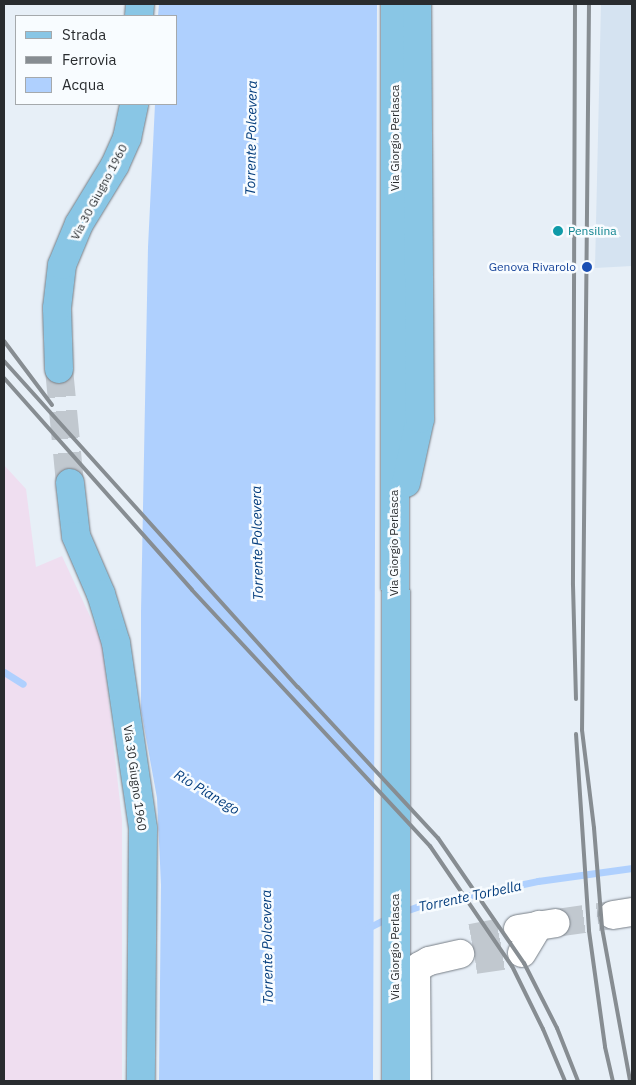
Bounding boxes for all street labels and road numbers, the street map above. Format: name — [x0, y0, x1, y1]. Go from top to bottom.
street label: Via Giorgio Perlasca — [388, 85, 402, 191]
street label: Via 30 Giugno 1960 — [68, 142, 130, 242]
street label: Via Giorgio Perlasca — [387, 490, 401, 596]
street label: Via 30 Giugno 1960 — [120, 724, 150, 832]
street label: Via Giorgio Perlasca — [388, 894, 402, 1000]

